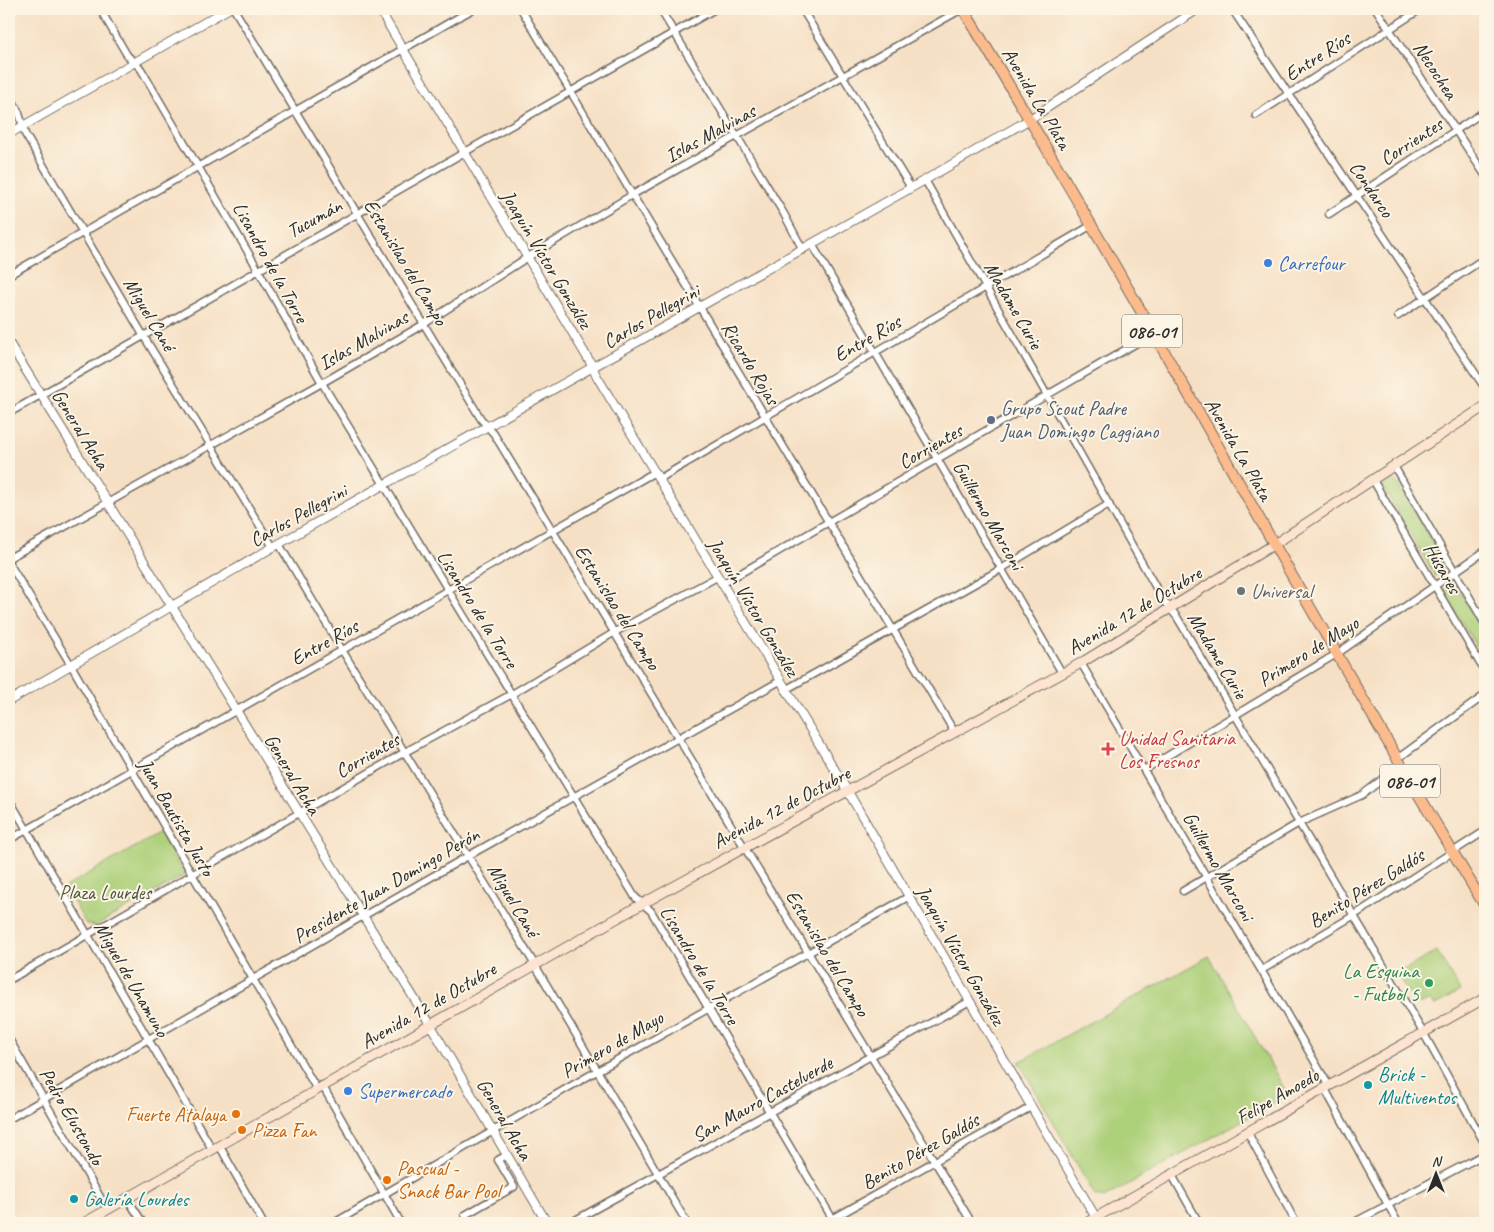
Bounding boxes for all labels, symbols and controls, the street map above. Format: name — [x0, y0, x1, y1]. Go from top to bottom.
street label: Entre Ríos — [1280, 25, 1357, 87]
street label: Necochea — [1408, 37, 1464, 105]
street label: Avenida La Plata — [996, 43, 1078, 155]
street label: Islas Malvinas — [661, 97, 762, 168]
street label: Corrientes — [1375, 111, 1449, 171]
street label: Condarco — [1344, 156, 1400, 223]
street label: Joaquín Víctor González — [495, 185, 599, 334]
street label: Tucumán — [282, 193, 347, 244]
street label: Estanislao del Campo — [358, 195, 454, 331]
street label: Lisandro de la Torre — [227, 197, 315, 328]
place label: Carrefour — [1278, 251, 1346, 276]
street label: Madame Curie — [979, 257, 1049, 355]
marker: Carrefour — [1262, 257, 1274, 269]
street label: Miguel Cané — [118, 273, 183, 359]
street label: Carlos Pellegrini — [599, 278, 706, 354]
street label: Islas Malvinas — [314, 304, 414, 376]
street label: Entre Ríos — [829, 308, 907, 368]
road number: 086-01 — [1122, 314, 1182, 348]
street label: Ricardo Rojas — [716, 317, 786, 411]
street label: General Acha — [46, 384, 116, 475]
street label: Avenida La Plata — [1199, 393, 1279, 507]
place label: Grupo Scout Padre Juan Domingo Caggiano — [1000, 396, 1159, 444]
marker: Grupo Scout Padre Juan Domingo Caggiano — [985, 414, 997, 426]
street label: Corrientes — [894, 417, 969, 475]
street label: Guillermo Marconi — [947, 456, 1031, 576]
street label: Carlos Pellegrini — [245, 477, 353, 552]
street label: Joaquín Víctor González — [702, 533, 806, 682]
street label: Húsares — [1418, 538, 1468, 600]
street label: Estanislao del Campo — [569, 540, 667, 675]
street label: Lisandro de la Torre — [431, 546, 525, 674]
street label: Avenida 12 de Octubre — [1063, 560, 1207, 660]
place label: Universal — [1251, 579, 1316, 604]
marker: Universal — [1235, 585, 1247, 597]
street label: Madame Curie — [1182, 607, 1254, 704]
street label: Primero de Mayo — [1253, 610, 1364, 692]
street label: Entre Ríos — [286, 613, 364, 671]
street label: Corrientes — [331, 726, 406, 784]
place label: Unidad Sanitaria Los Fresnos — [1119, 726, 1236, 774]
street label: General Acha — [259, 729, 327, 820]
marker: Unidad Sanitaria Los Fresnos — [1101, 742, 1115, 756]
street label: Juan Bautista Justo — [132, 753, 221, 882]
street label: Avenida 12 de Octubre — [708, 760, 856, 854]
road number: 086-01 — [1380, 764, 1440, 798]
street label: Guillermo Marconi — [1177, 807, 1261, 927]
street label: Presidente Juan Domingo Perón — [289, 821, 485, 949]
street label: Benito Pérez Galdós — [1304, 842, 1431, 934]
street label: Miguel Cané — [482, 859, 547, 945]
park label: Plaza Lourdes — [59, 880, 153, 905]
street label: Joaquín Víctor González — [910, 880, 1011, 1031]
street label: Estanislao del Campo — [780, 886, 876, 1022]
street label: Lisandro de la Torre — [654, 901, 746, 1030]
street label: Miguel de Unamuno — [88, 917, 175, 1042]
street label: Avenida 12 de Octubre — [356, 956, 502, 1054]
place label: La Esquina - Futbol 5 — [1343, 959, 1420, 1007]
marker: La Esquina - Futbol 5 — [1423, 977, 1435, 989]
street label: Primero de Mayo — [557, 1005, 669, 1084]
street label: San Mauro Castelverde — [688, 1050, 838, 1148]
street label: Felipe Amoedo — [1231, 1062, 1324, 1130]
place label: Brick - Multiventos — [1378, 1062, 1458, 1110]
street label: Pedro Elustondo — [34, 1063, 110, 1171]
street label: General Acha — [471, 1074, 539, 1166]
place label: Supermercado — [358, 1079, 453, 1104]
marker: Brick - Multiventos — [1362, 1079, 1374, 1091]
marker: Supermercado — [342, 1085, 354, 1097]
place label: Fuerte Atalaya — [126, 1102, 228, 1127]
street label: Benito Pérez Galdós — [857, 1107, 985, 1195]
marker: Fuerte Atalaya — [230, 1108, 242, 1120]
place label: Pizza Fan — [252, 1118, 318, 1143]
marker: Pizza Fan — [236, 1124, 248, 1136]
north arrow — [1412, 1150, 1462, 1200]
text: N — [1432, 1153, 1443, 1170]
place label: Pascual - Snack Bar Pool — [397, 1156, 503, 1204]
marker: Pascual - Snack Bar Pool — [381, 1174, 393, 1186]
place label: Galería Lourdes — [84, 1187, 190, 1212]
marker: Galería Lourdes — [68, 1193, 80, 1205]

